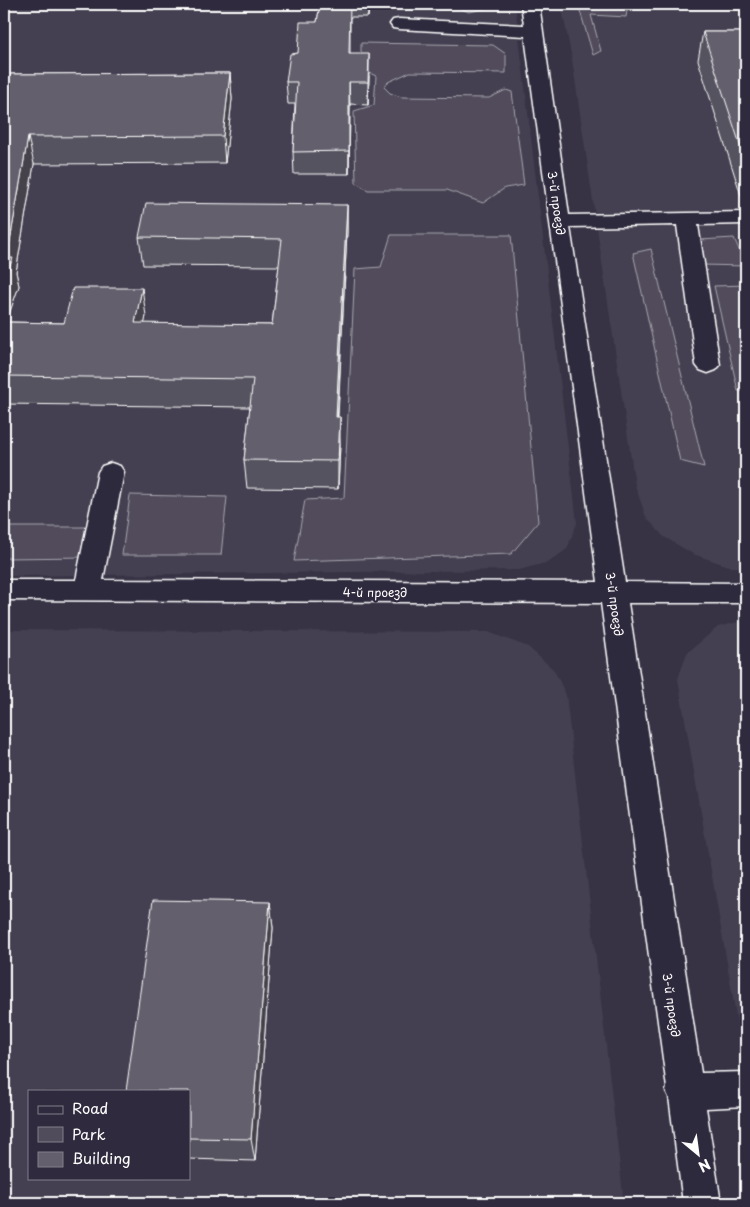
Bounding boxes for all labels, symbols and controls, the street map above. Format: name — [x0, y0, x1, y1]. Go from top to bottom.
street label: 3-й проезд — [544, 170, 570, 236]
street label: 3-й проезд — [602, 571, 628, 637]
street label: 4-й проезд — [343, 583, 407, 601]
street label: 3-й проезд — [659, 972, 685, 1038]
legend — [28, 1090, 190, 1180]
text: Road — [72, 1096, 108, 1119]
text: Park — [72, 1122, 106, 1145]
north arrow — [672, 1130, 722, 1180]
text: Building — [72, 1146, 131, 1169]
text: N — [695, 1154, 714, 1178]

